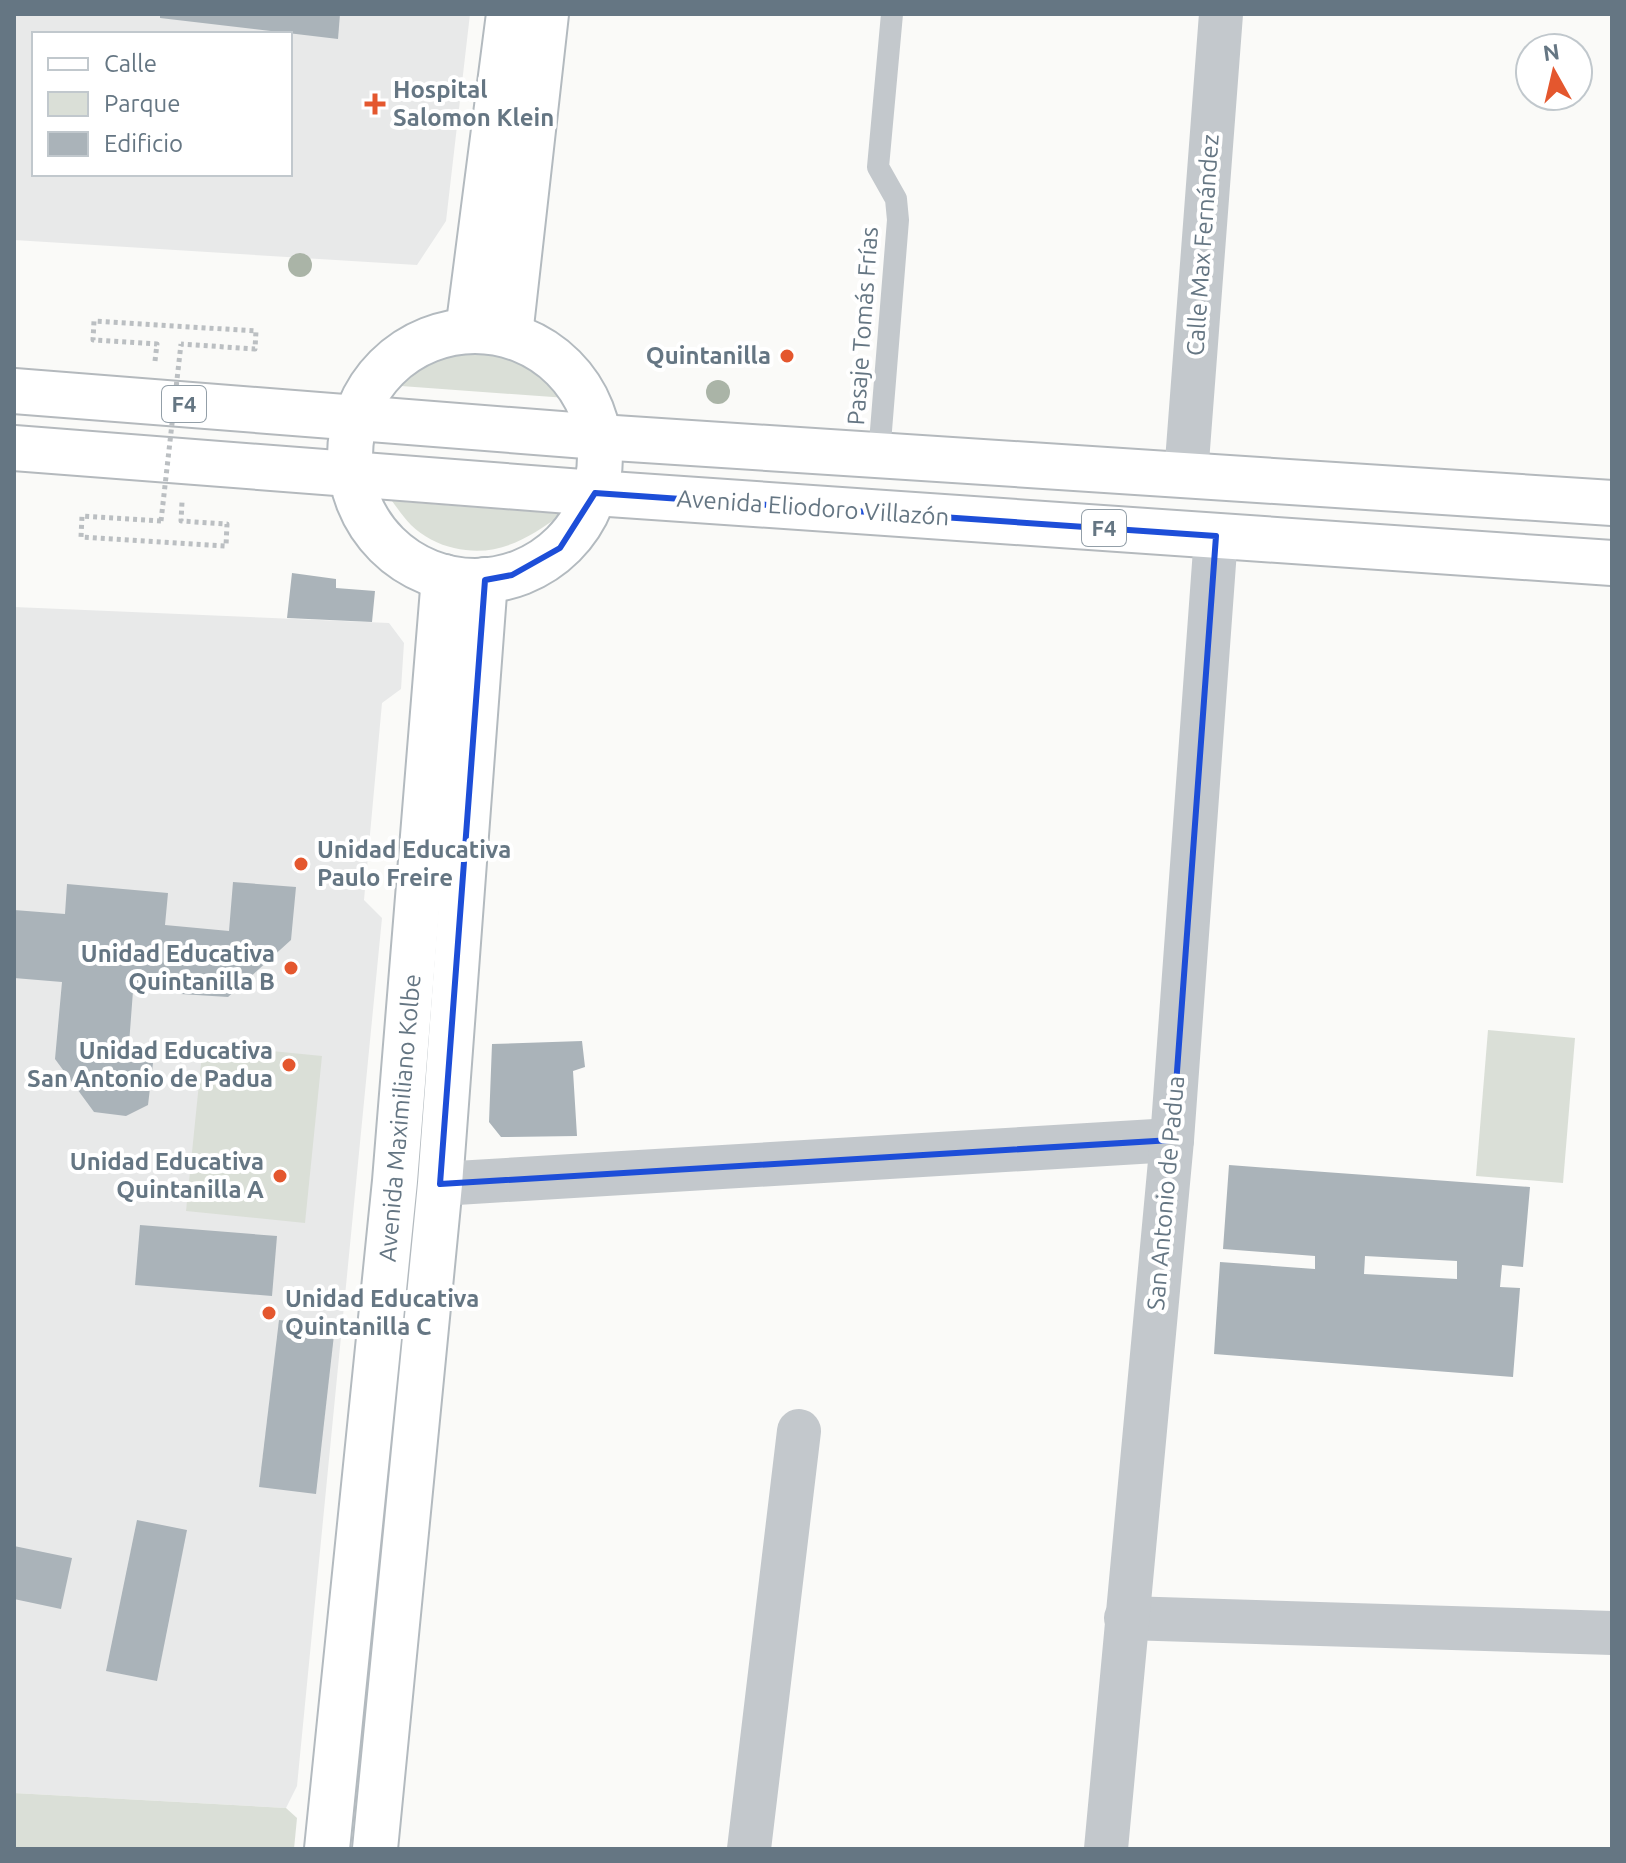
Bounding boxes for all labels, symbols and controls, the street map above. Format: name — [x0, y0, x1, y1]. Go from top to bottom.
legend — [32, 32, 292, 176]
north arrow — [1514, 32, 1594, 112]
text: N — [1541, 38, 1561, 65]
text: Calle — [104, 50, 157, 77]
place label: Hospital Salomon Klein — [393, 76, 554, 131]
text: Parque — [104, 90, 181, 117]
marker: Hospital Salomon Klein — [364, 93, 386, 115]
text: Edificio — [104, 130, 183, 157]
street label: Calle Max Fernández — [1181, 133, 1224, 357]
street label: Pasaje Tomás Frías — [842, 226, 883, 426]
place label: Quintanilla — [646, 342, 771, 369]
marker: Quintanilla — [778, 347, 796, 365]
road number: F4 — [162, 386, 206, 422]
street label: Avenida Eliodoro Villazón — [676, 485, 950, 530]
road number: F4 — [1082, 510, 1126, 546]
place label: Unidad Educativa Paulo Freire — [317, 836, 511, 891]
marker: Unidad Educativa Paulo Freire — [292, 855, 310, 873]
place label: Unidad Educativa Quintanilla B — [81, 940, 275, 995]
marker: Unidad Educativa Quintanilla B — [282, 959, 300, 977]
street label: Avenida Maximiliano Kolbe — [373, 973, 426, 1263]
place label: Unidad Educativa San Antonio de Padua — [27, 1037, 273, 1092]
marker: Unidad Educativa San Antonio de Padua — [280, 1056, 298, 1074]
street label: San Antonio de Padua — [1142, 1075, 1189, 1311]
place label: Unidad Educativa Quintanilla A — [70, 1148, 264, 1203]
marker: Unidad Educativa Quintanilla A — [271, 1167, 289, 1185]
place label: Unidad Educativa Quintanilla C — [285, 1285, 479, 1340]
marker: Unidad Educativa Quintanilla C — [260, 1304, 278, 1322]

